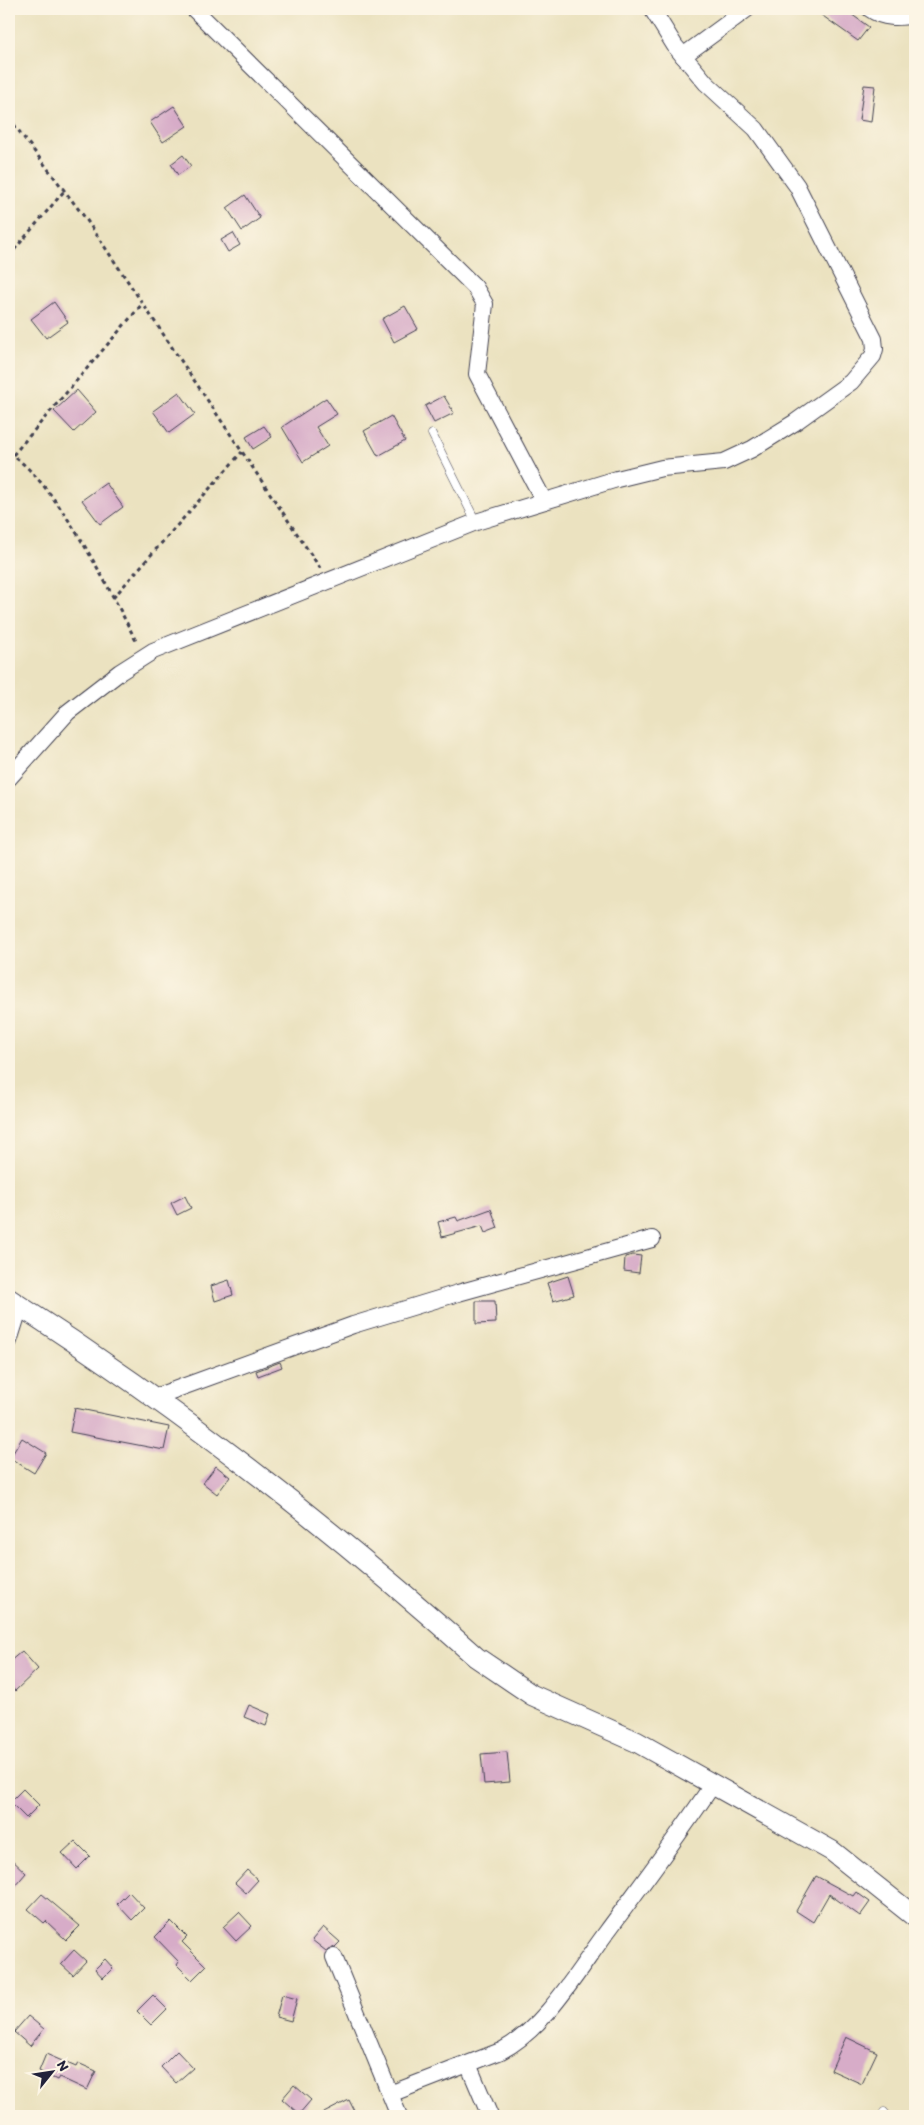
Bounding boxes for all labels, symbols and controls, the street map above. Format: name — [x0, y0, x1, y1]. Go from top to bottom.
north arrow — [28, 2048, 78, 2098]
text: N — [53, 2057, 73, 2074]

